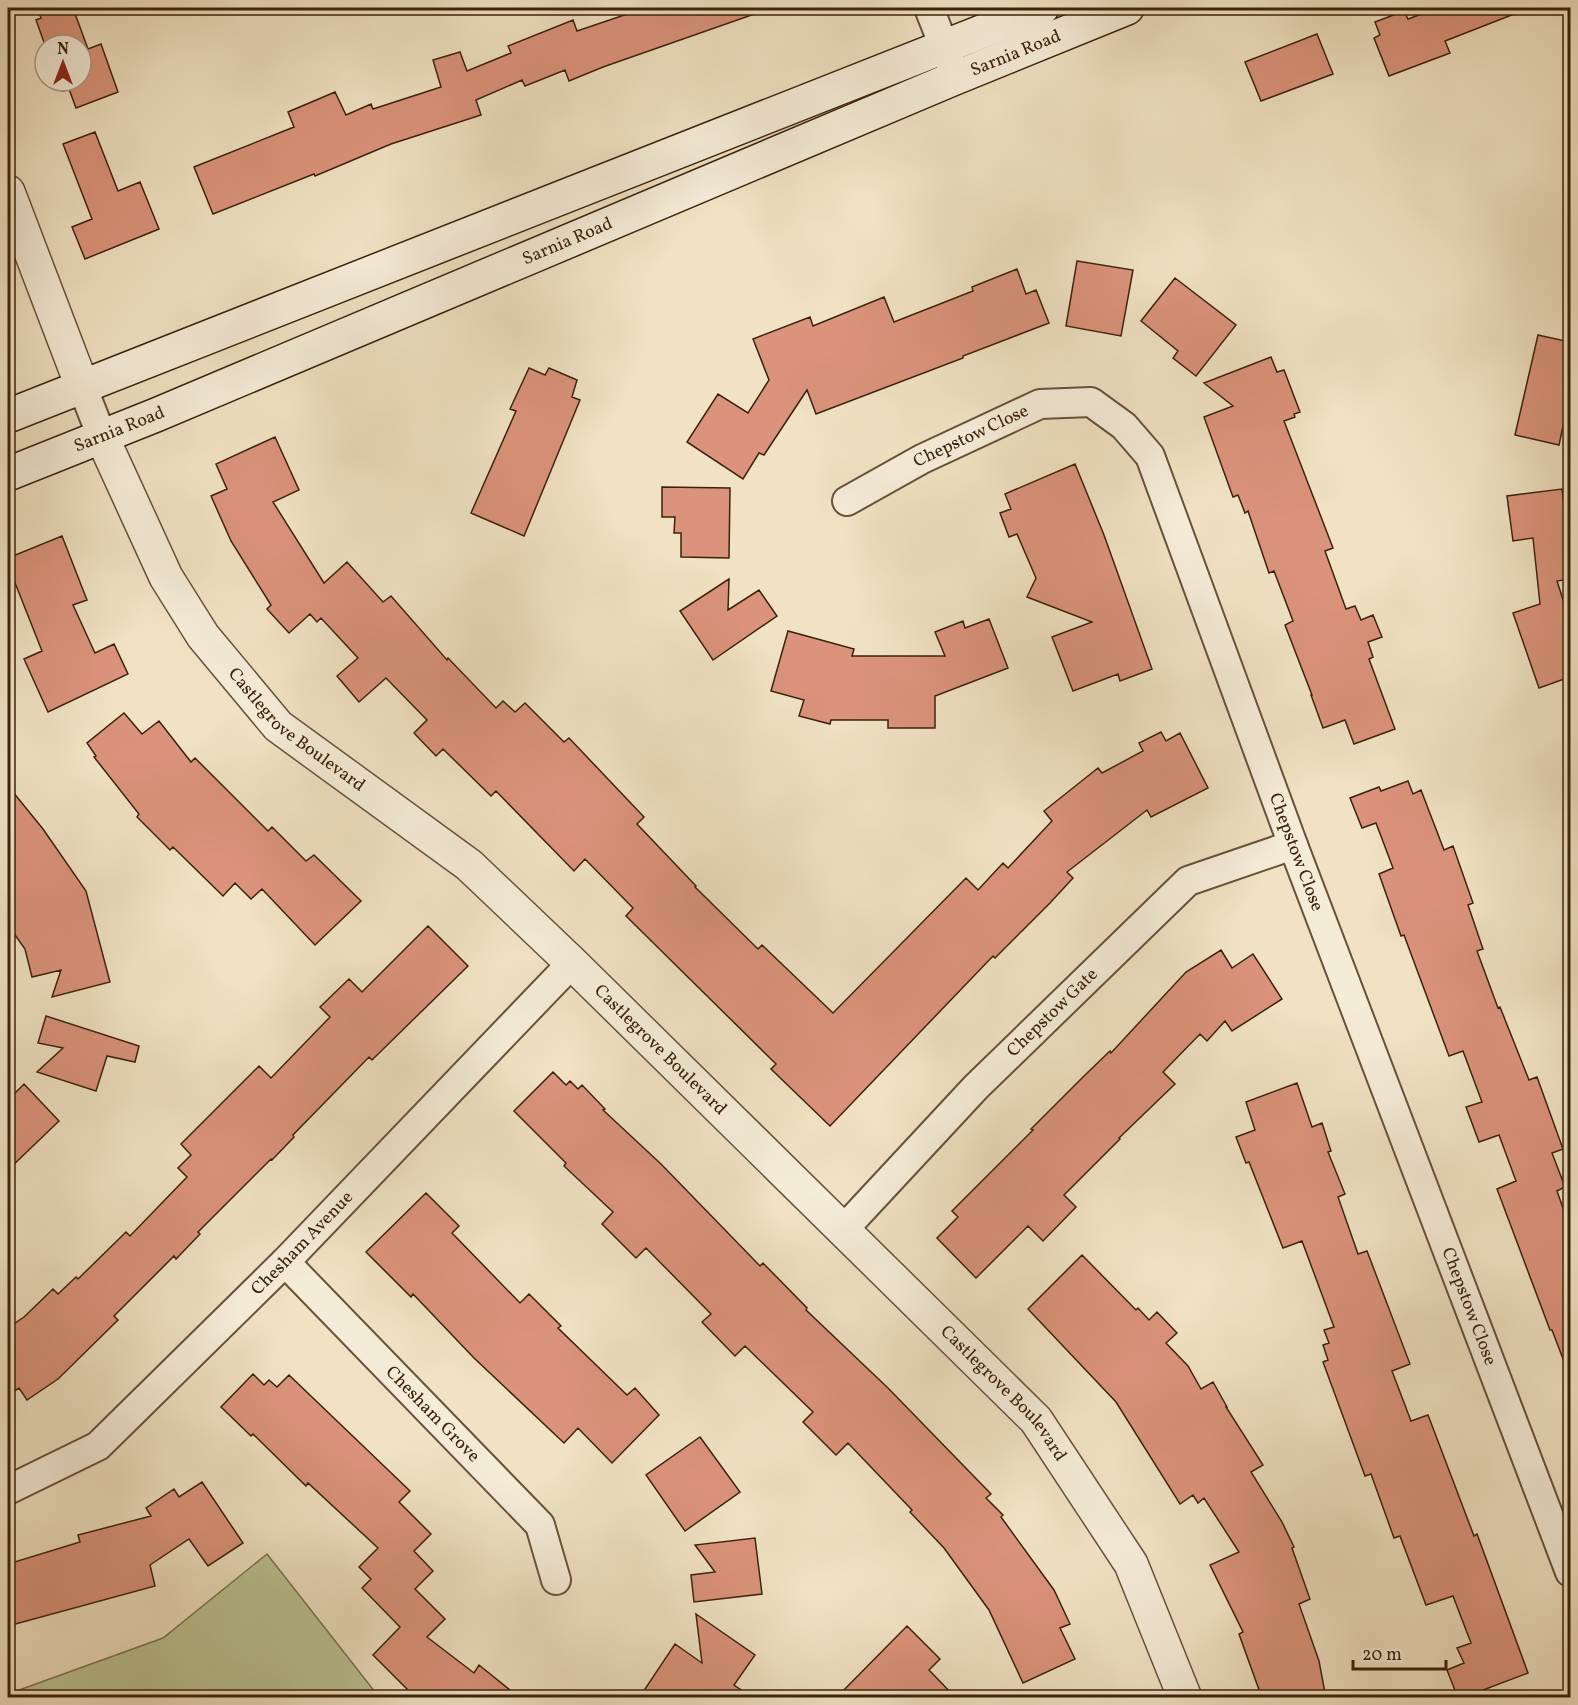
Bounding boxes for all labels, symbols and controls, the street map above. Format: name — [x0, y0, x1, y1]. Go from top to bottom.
street label: Sarnia Road — [967, 24, 1065, 83]
north arrow — [33, 33, 93, 93]
text: N — [57, 39, 69, 61]
street label: Sarnia Road — [519, 211, 617, 272]
street label: Chepstow Close — [909, 399, 1033, 474]
street label: Sarnia Road — [70, 400, 169, 459]
street label: Castlegrove Boulevard — [222, 662, 370, 798]
street label: Chepstow Close — [1262, 790, 1330, 915]
street label: Chepstow Gate — [1001, 962, 1104, 1063]
street label: Castlegrove Boulevard — [588, 979, 732, 1121]
street label: Chesham Avenue — [246, 1186, 359, 1301]
street label: Chepstow Close — [1435, 1244, 1503, 1369]
street label: Castlegrove Boulevard — [935, 1320, 1072, 1466]
street label: Chesham Grove — [380, 1360, 485, 1468]
scale bar — [1353, 1633, 1446, 1671]
text: 20 m — [1362, 1643, 1402, 1668]

